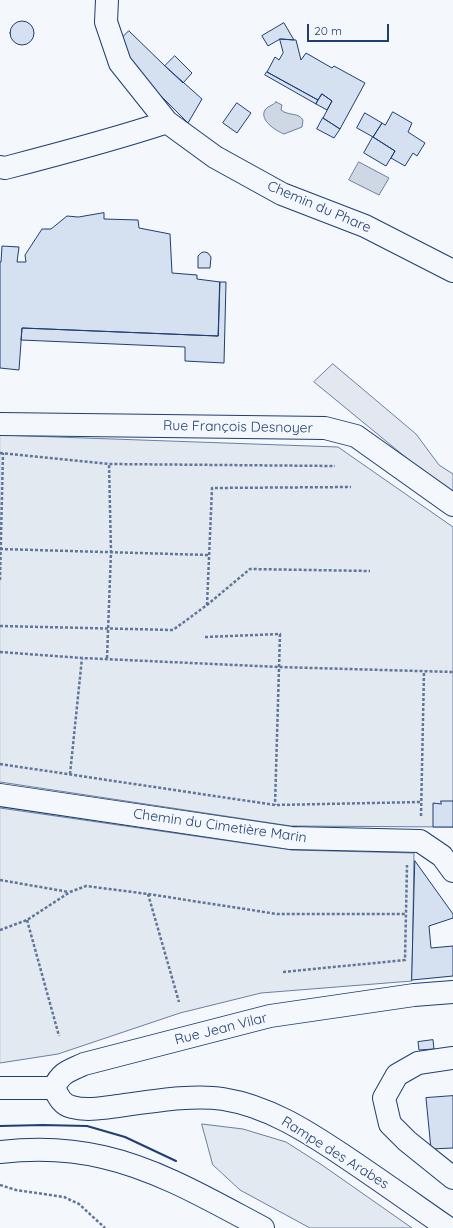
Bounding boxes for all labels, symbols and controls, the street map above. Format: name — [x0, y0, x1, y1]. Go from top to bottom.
scale bar — [309, 16, 391, 42]
text: 20 m — [314, 23, 342, 38]
street label: Chemin du Phare — [265, 178, 373, 236]
street label: Rue François Desnoyer — [163, 417, 313, 437]
street label: Chemin du Cimetière Marin — [132, 806, 308, 846]
street label: Rue Jean Vilar — [173, 1009, 269, 1049]
street label: Rampe des Arabes — [278, 1113, 392, 1193]

